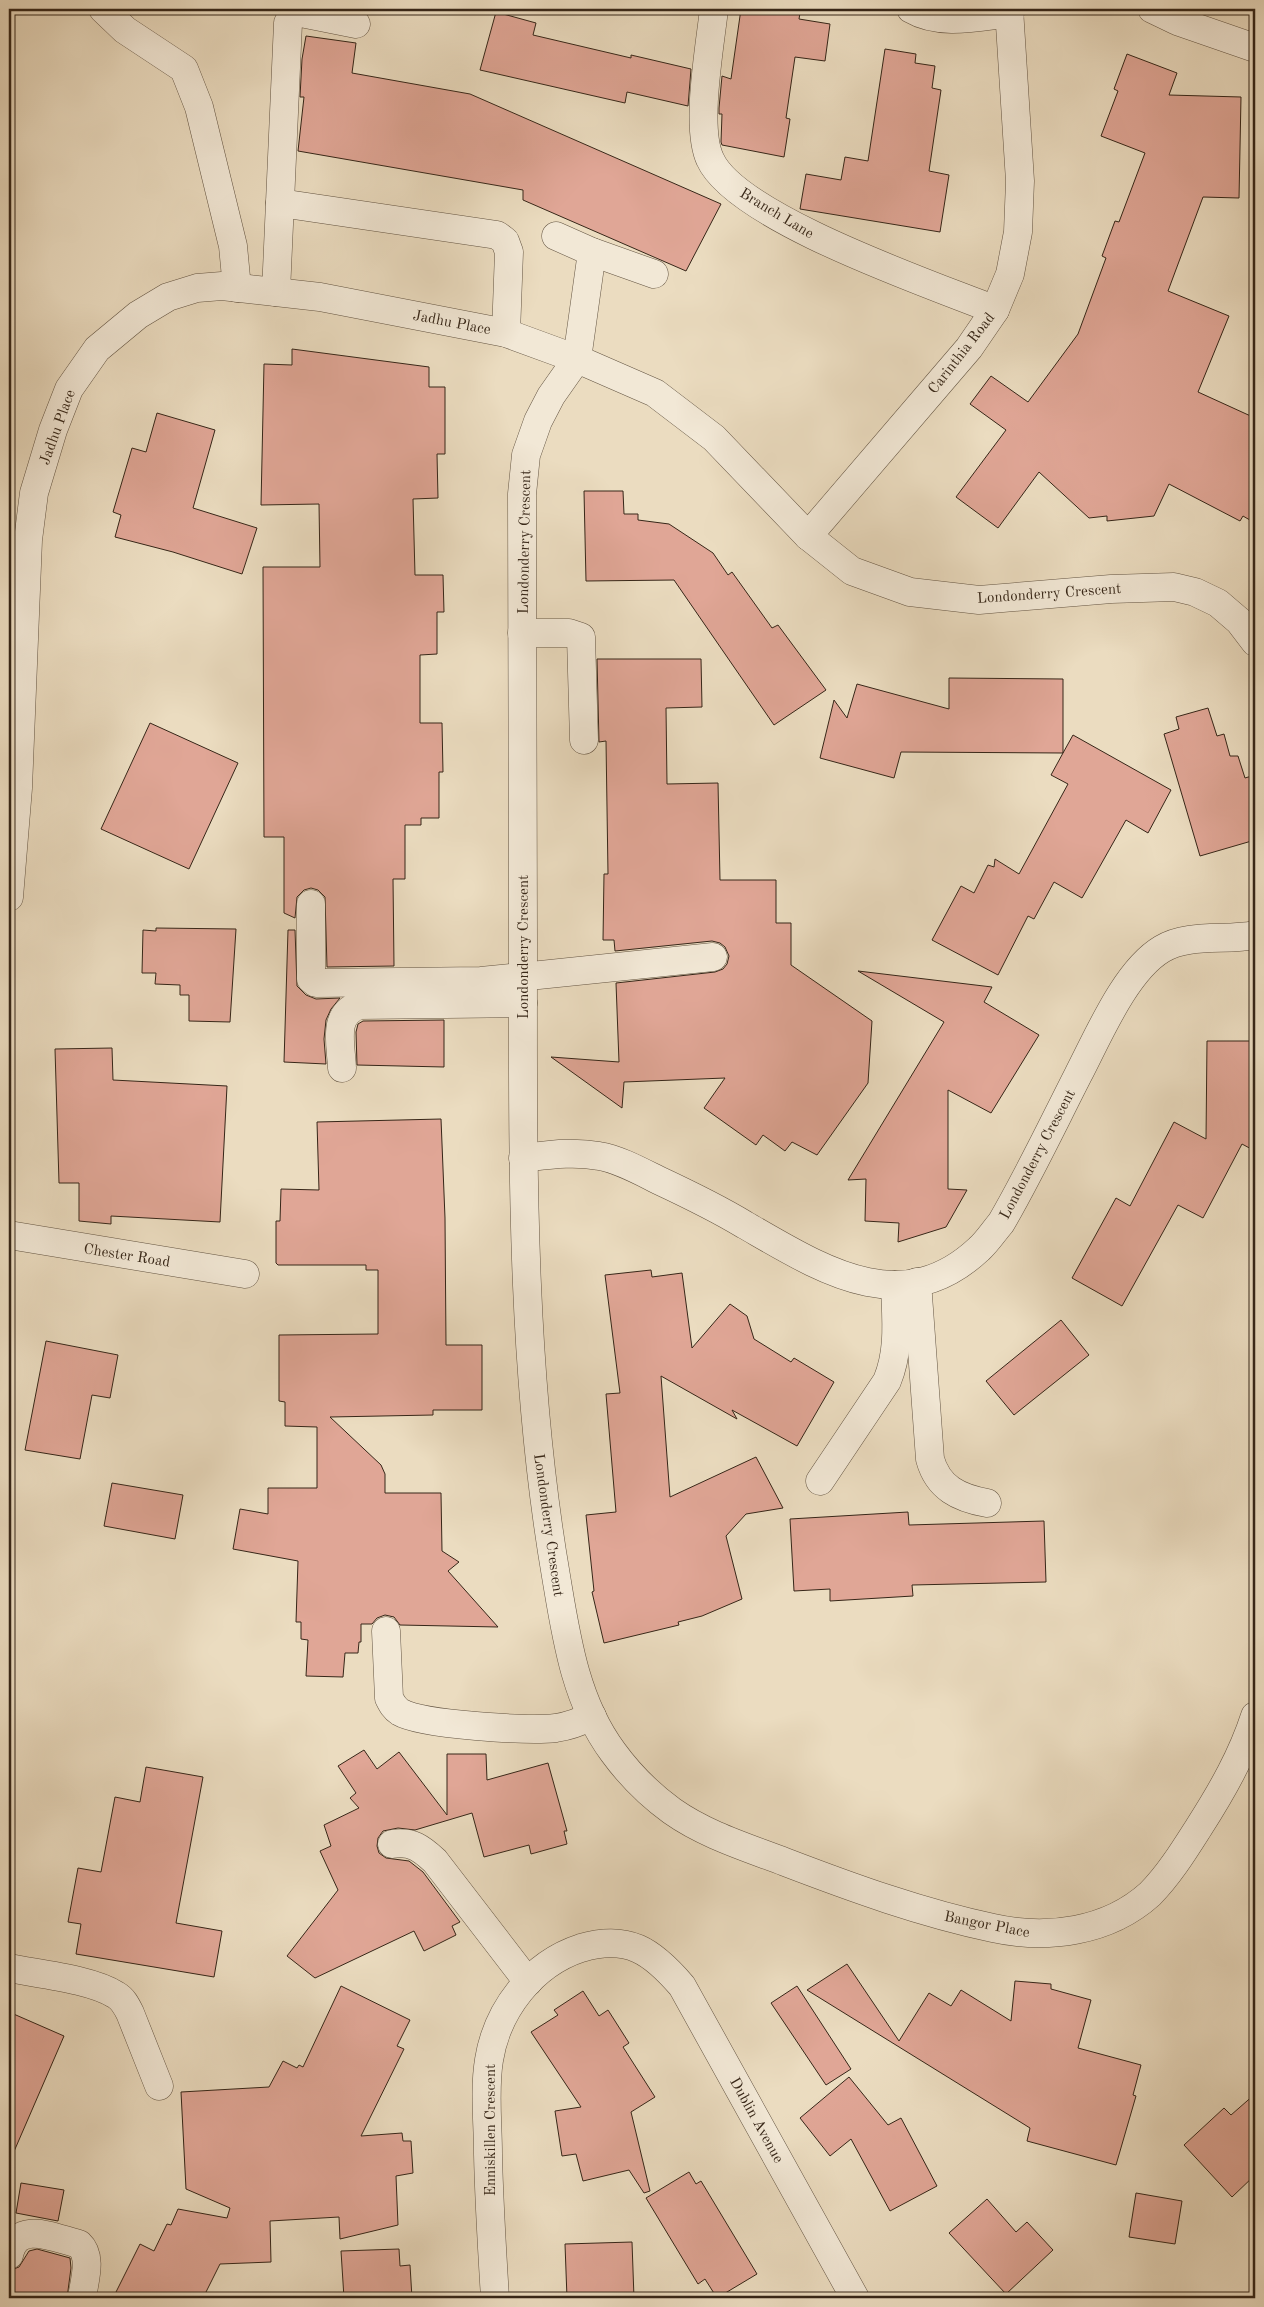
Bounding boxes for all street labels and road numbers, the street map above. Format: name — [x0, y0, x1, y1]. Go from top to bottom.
street label: Branch Lane — [737, 186, 816, 242]
street label: Jadhu Place — [412, 309, 492, 338]
street label: Carinthia Road — [926, 310, 998, 397]
street label: Jadhu Place — [38, 388, 79, 467]
street label: Londonderry Crescent — [517, 470, 534, 614]
street label: Londonderry Crescent — [976, 582, 1122, 607]
street label: Londonderry Crescent — [517, 875, 532, 1019]
street label: Londonderry Crescent — [998, 1087, 1079, 1222]
street label: Chester Road — [82, 1242, 171, 1271]
street label: Londonderry Crescent — [530, 1453, 565, 1598]
street label: Bangor Place — [943, 1910, 1031, 1941]
street label: Enniskillen Crescent — [484, 2064, 499, 2196]
street label: Dublin Avenue — [726, 2075, 785, 2166]

